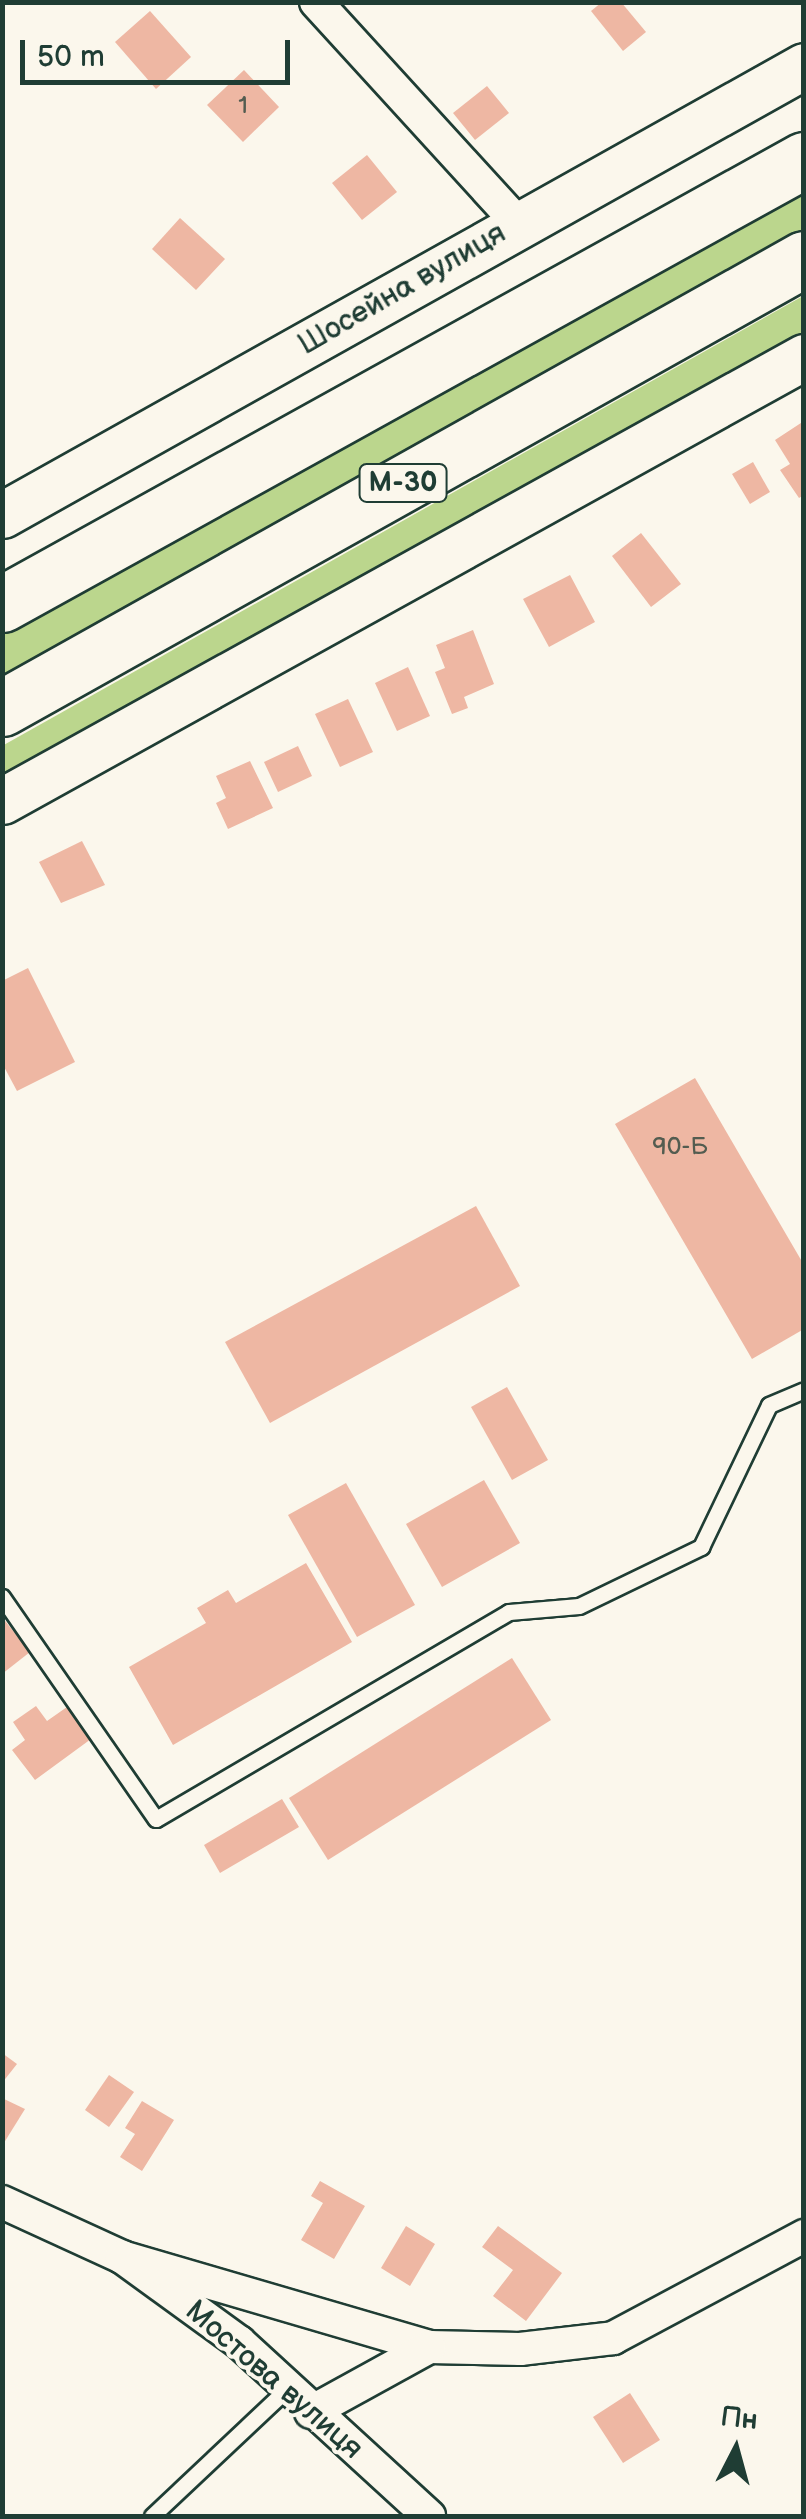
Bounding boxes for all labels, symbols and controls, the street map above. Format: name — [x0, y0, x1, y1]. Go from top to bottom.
scale bar — [25, 20, 295, 82]
text: 50 m — [37, 39, 105, 75]
house number: 1 — [238, 91, 248, 121]
street label: Шосейна вулиця — [292, 215, 512, 363]
road number: М-30 — [358, 460, 448, 506]
house number: 90-Б — [652, 1132, 708, 1162]
street label: Мостова вулиця — [178, 2293, 370, 2467]
north arrow — [686, 2399, 786, 2499]
text: Пн — [719, 2400, 759, 2437]

